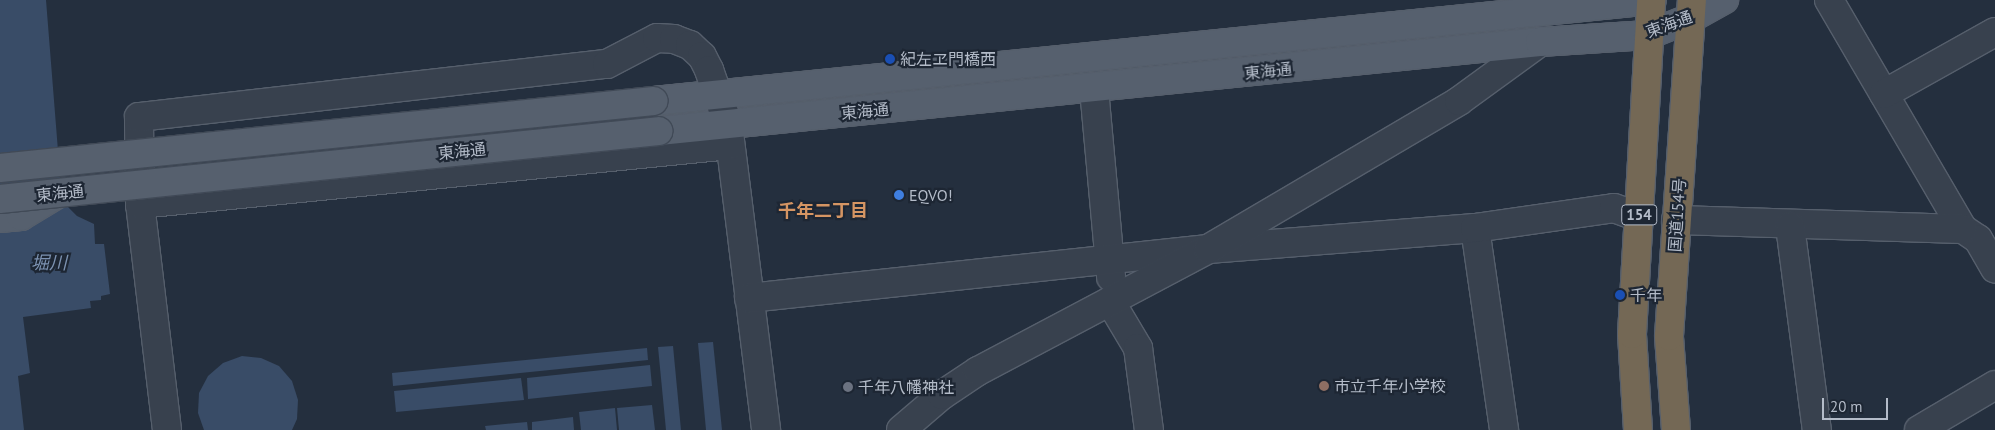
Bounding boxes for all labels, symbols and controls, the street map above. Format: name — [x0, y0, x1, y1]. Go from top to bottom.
street label: 東海通 — [1643, 7, 1695, 41]
place label: 紀左ヱ門橋西 — [900, 49, 996, 69]
marker: 紀左ヱ門橋西 — [884, 53, 896, 65]
street label: 東海通 — [1243, 59, 1293, 83]
street label: 東海通 — [840, 99, 890, 123]
street label: 東海通 — [437, 139, 487, 163]
street label: 国道154号 — [1665, 177, 1689, 253]
street label: 東海通 — [35, 181, 85, 205]
place label: EQVO! — [909, 185, 953, 205]
marker: EQVO! — [893, 189, 905, 201]
district label: 千年二丁目 — [778, 200, 868, 222]
road number: 154 — [1620, 202, 1658, 228]
water label: 堀川 — [31, 252, 67, 274]
place label: 千年 — [1630, 285, 1662, 305]
marker: 千年 — [1614, 289, 1626, 301]
place label: 市立千年小学校 — [1334, 376, 1446, 396]
place label: 千年八幡神社 — [858, 377, 954, 397]
marker: 市立千年小学校 — [1318, 380, 1330, 392]
marker: 千年八幡神社 — [842, 381, 854, 393]
scale bar — [1825, 388, 1891, 420]
text: 20 m — [1830, 397, 1863, 416]

